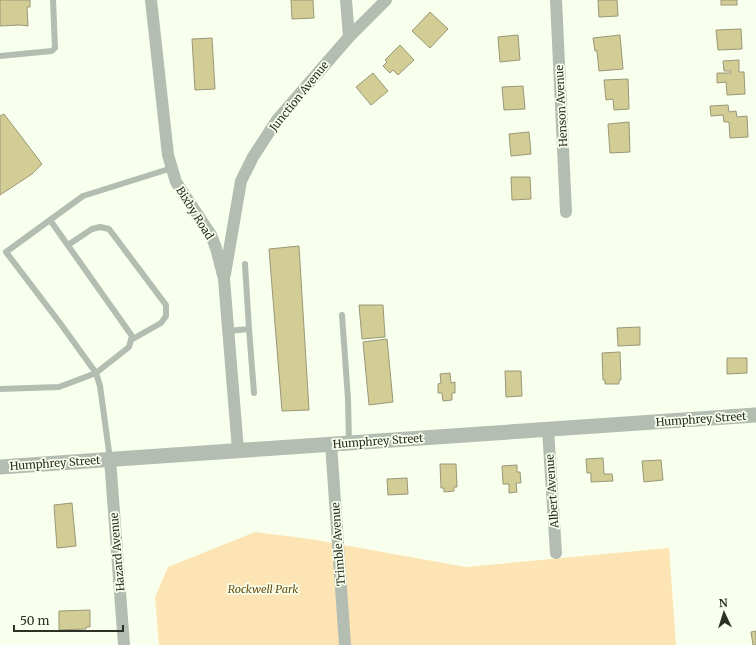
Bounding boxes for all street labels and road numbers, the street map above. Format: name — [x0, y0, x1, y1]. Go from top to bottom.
street label: Junction Avenue — [266, 58, 332, 135]
street label: Henson Avenue — [552, 64, 570, 147]
street label: Bixby Road — [173, 184, 217, 242]
street label: Humphrey Street — [655, 409, 748, 429]
street label: Humphrey Street — [332, 431, 425, 451]
street label: Humphrey Street — [9, 453, 102, 473]
street label: Albert Avenue — [542, 453, 562, 530]
street label: Trimble Avenue — [328, 501, 348, 586]
street label: Hazard Avenue — [107, 512, 127, 592]

